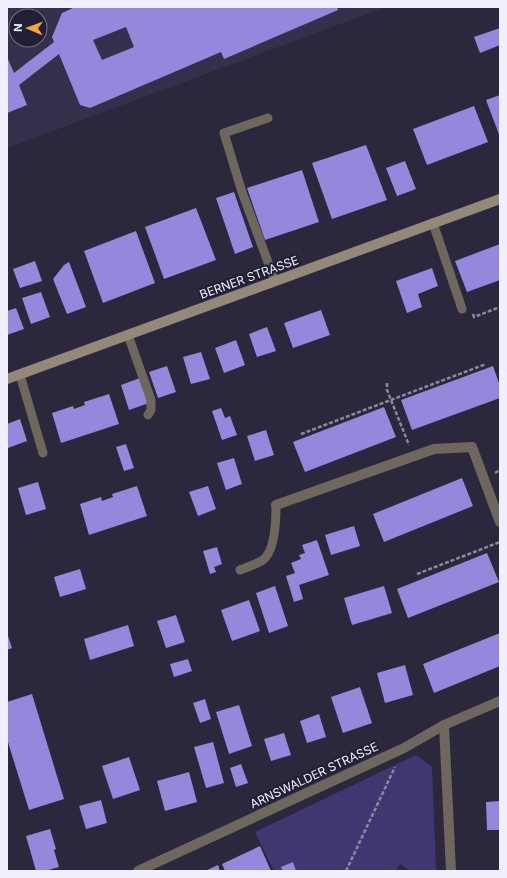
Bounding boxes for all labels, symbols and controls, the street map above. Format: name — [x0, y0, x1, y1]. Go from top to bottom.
north arrow — [8, 8, 48, 48]
text: N — [11, 23, 25, 32]
street label: BERNER STRASSE — [197, 252, 301, 302]
street label: ARNSWALDER STRASSE — [247, 739, 381, 811]

